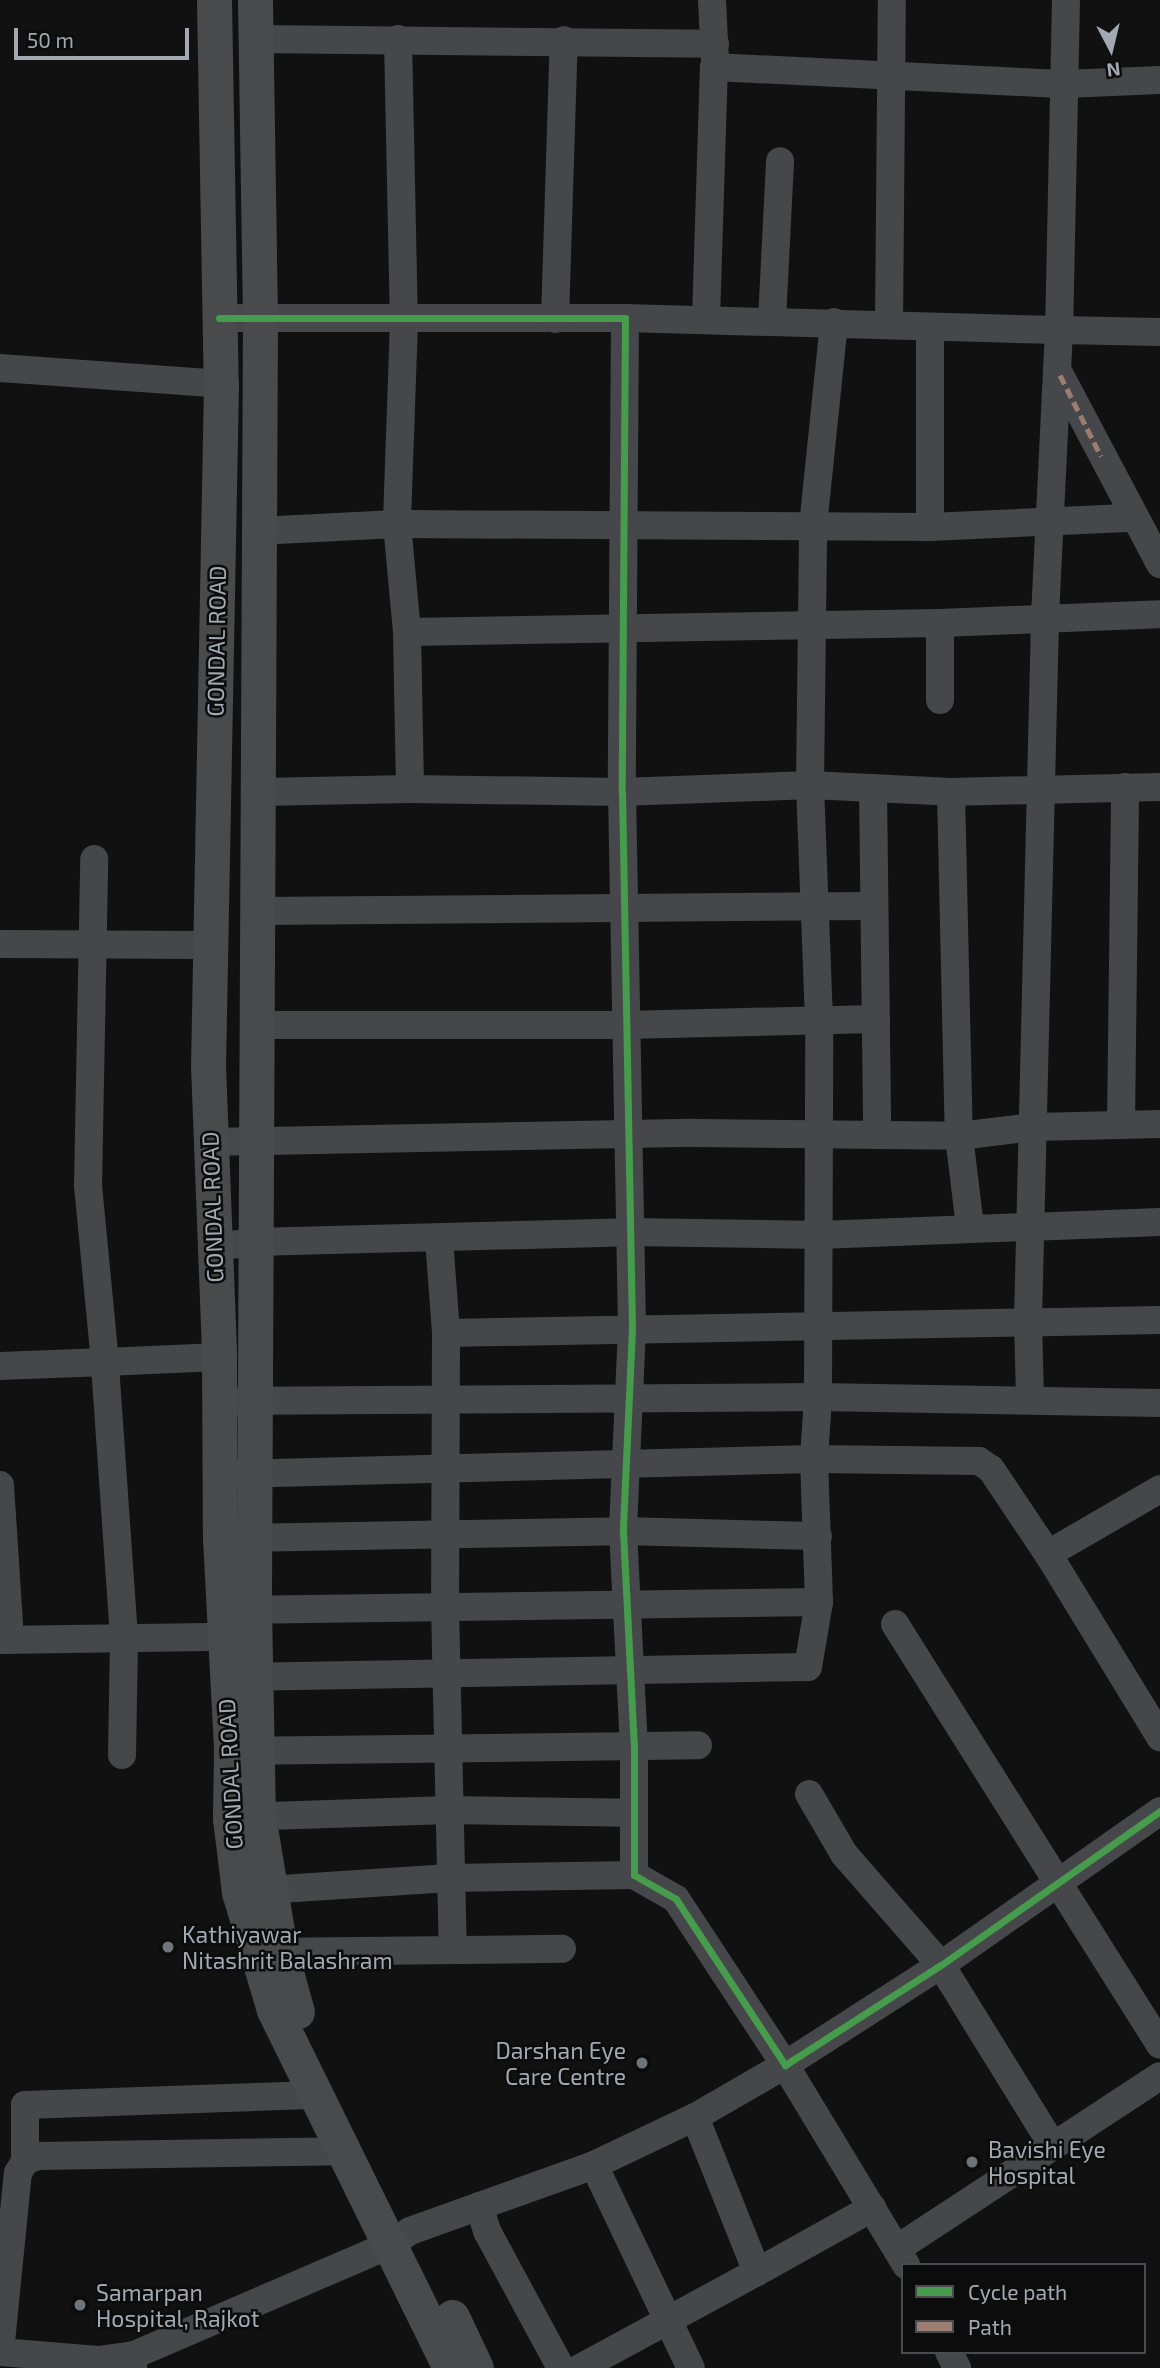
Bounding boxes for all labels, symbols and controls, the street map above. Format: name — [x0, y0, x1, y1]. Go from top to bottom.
scale bar — [18, 14, 192, 58]
north arrow — [1076, 14, 1146, 84]
text: 50 m — [27, 27, 74, 52]
text: N — [1105, 58, 1122, 83]
street label: GONDAL ROAD — [201, 565, 231, 717]
street label: GONDAL ROAD — [196, 1131, 228, 1283]
street label: GONDAL ROAD — [212, 1698, 248, 1850]
place label: Kathiyawar Nitashrit Balashram — [182, 1920, 393, 1974]
marker: Kathiyawar Nitashrit Balashram — [160, 1939, 176, 1955]
place label: Darshan Eye Care Centre — [495, 2036, 626, 2090]
marker: Darshan Eye Care Centre — [632, 2053, 652, 2073]
place label: Bavishi Eye Hospital — [988, 2135, 1106, 2189]
marker: Bavishi Eye Hospital — [962, 2152, 982, 2172]
legend — [901, 2263, 1146, 2354]
place label: Samarpan Hospital, Rajkot — [96, 2278, 260, 2332]
text: Cycle path — [968, 2279, 1067, 2304]
marker: Samarpan Hospital, Rajkot — [70, 2295, 90, 2315]
text: Path — [968, 2314, 1012, 2339]

